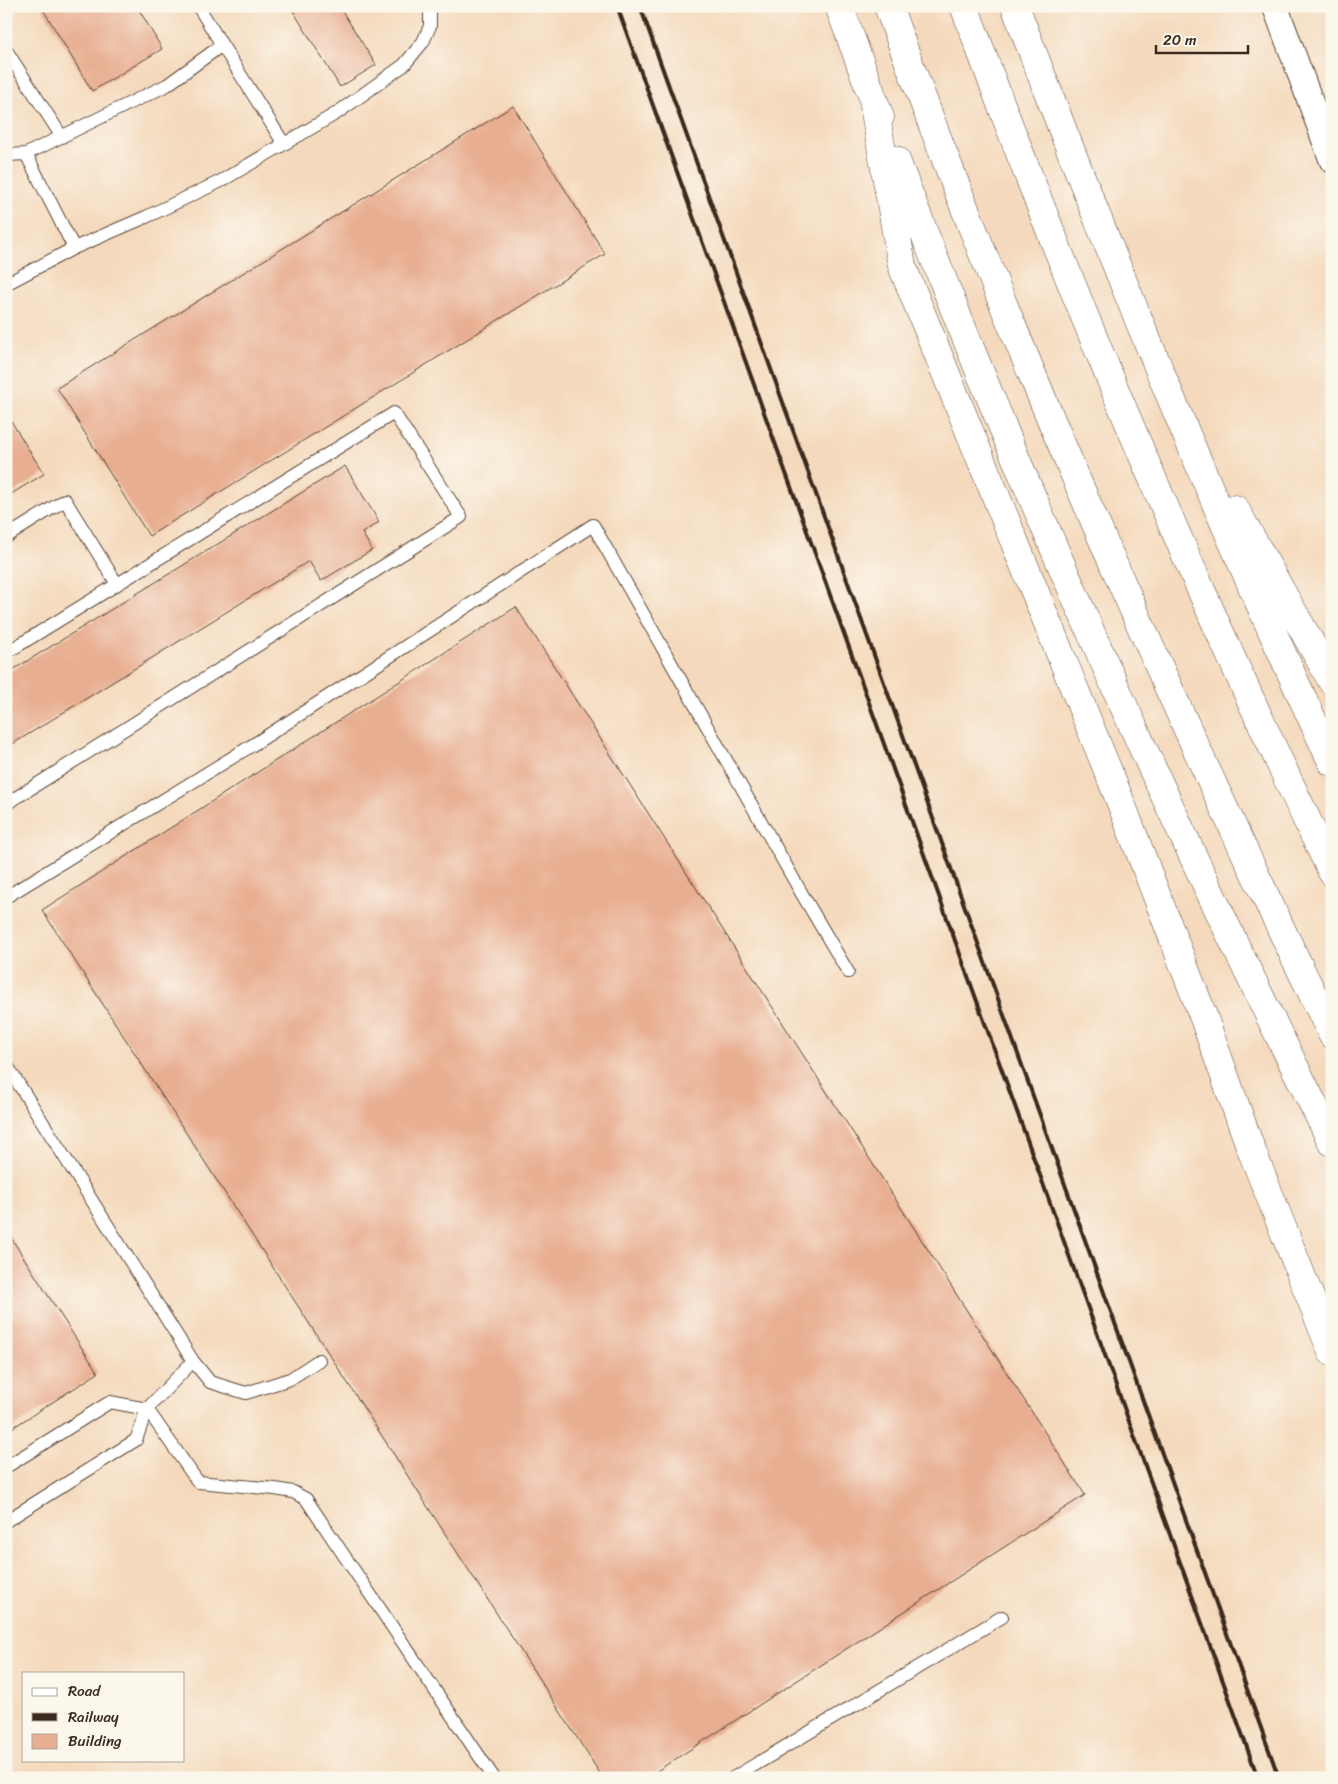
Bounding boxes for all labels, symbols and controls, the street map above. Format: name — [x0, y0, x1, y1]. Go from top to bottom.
scale bar — [1156, 22, 1248, 54]
text: 20 m — [1163, 27, 1197, 53]
legend — [22, 1672, 185, 1762]
text: Road — [68, 1678, 101, 1704]
text: Railway — [68, 1704, 119, 1730]
text: Building — [68, 1728, 122, 1754]

